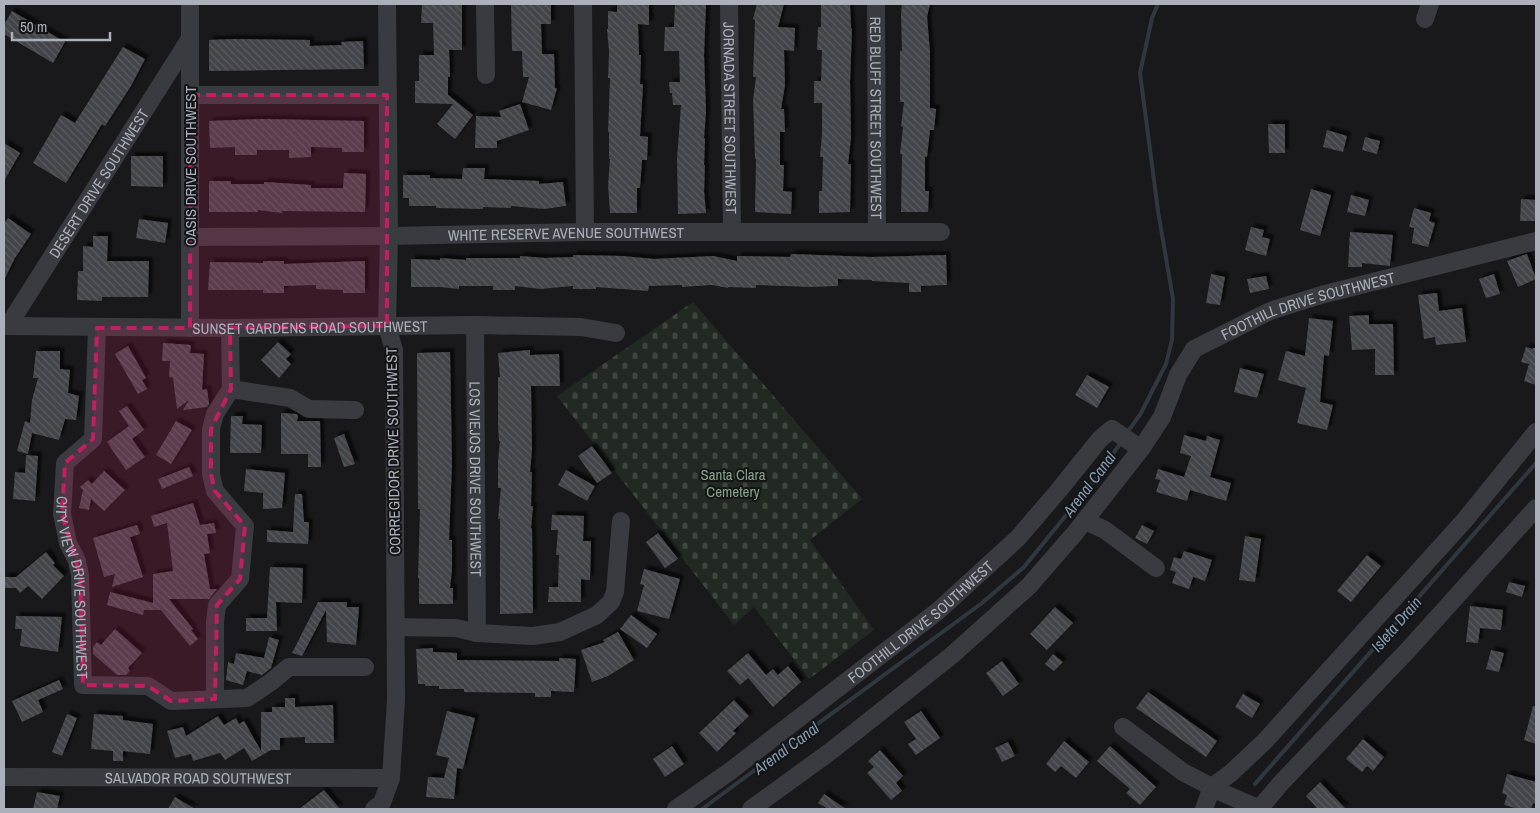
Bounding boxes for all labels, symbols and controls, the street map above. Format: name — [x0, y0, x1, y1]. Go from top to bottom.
scale bar — [12, 10, 110, 42]
text: 50 m — [20, 16, 47, 37]
street label: RED BLUFF STREET SOUTHWEST — [866, 17, 887, 220]
street label: JORNADA STREET SOUTHWEST — [719, 22, 742, 215]
street label: OASIS DRIVE SOUTHWEST — [180, 85, 201, 246]
street label: DESERT DRIVE SOUTHWEST — [43, 104, 154, 262]
street label: WHITE RESERVE AVENUE SOUTHWEST — [448, 222, 685, 245]
street label: FOOTHILL DRIVE SOUTHWEST — [1217, 266, 1397, 344]
street label: SUNSET GARDENS ROAD SOUTHWEST — [192, 315, 428, 339]
street label: CORREGIDOR DRIVE SOUTHWEST — [381, 346, 405, 555]
street label: LOS VIEJOS DRIVE SOUTHWEST — [465, 381, 487, 577]
water label: Arenal Canal — [1057, 446, 1121, 522]
park label: Santa Clara Cemetery — [701, 464, 766, 502]
street label: CITY VIEW DRIVE SOUTHWEST — [51, 495, 93, 680]
street label: FOOTHILL DRIVE SOUTHWEST — [843, 555, 998, 688]
water label: Isleta Drain — [1366, 591, 1426, 657]
water label: Arenal Canal — [748, 716, 824, 780]
street label: SALVADOR ROAD SOUTHWEST — [105, 767, 292, 788]

